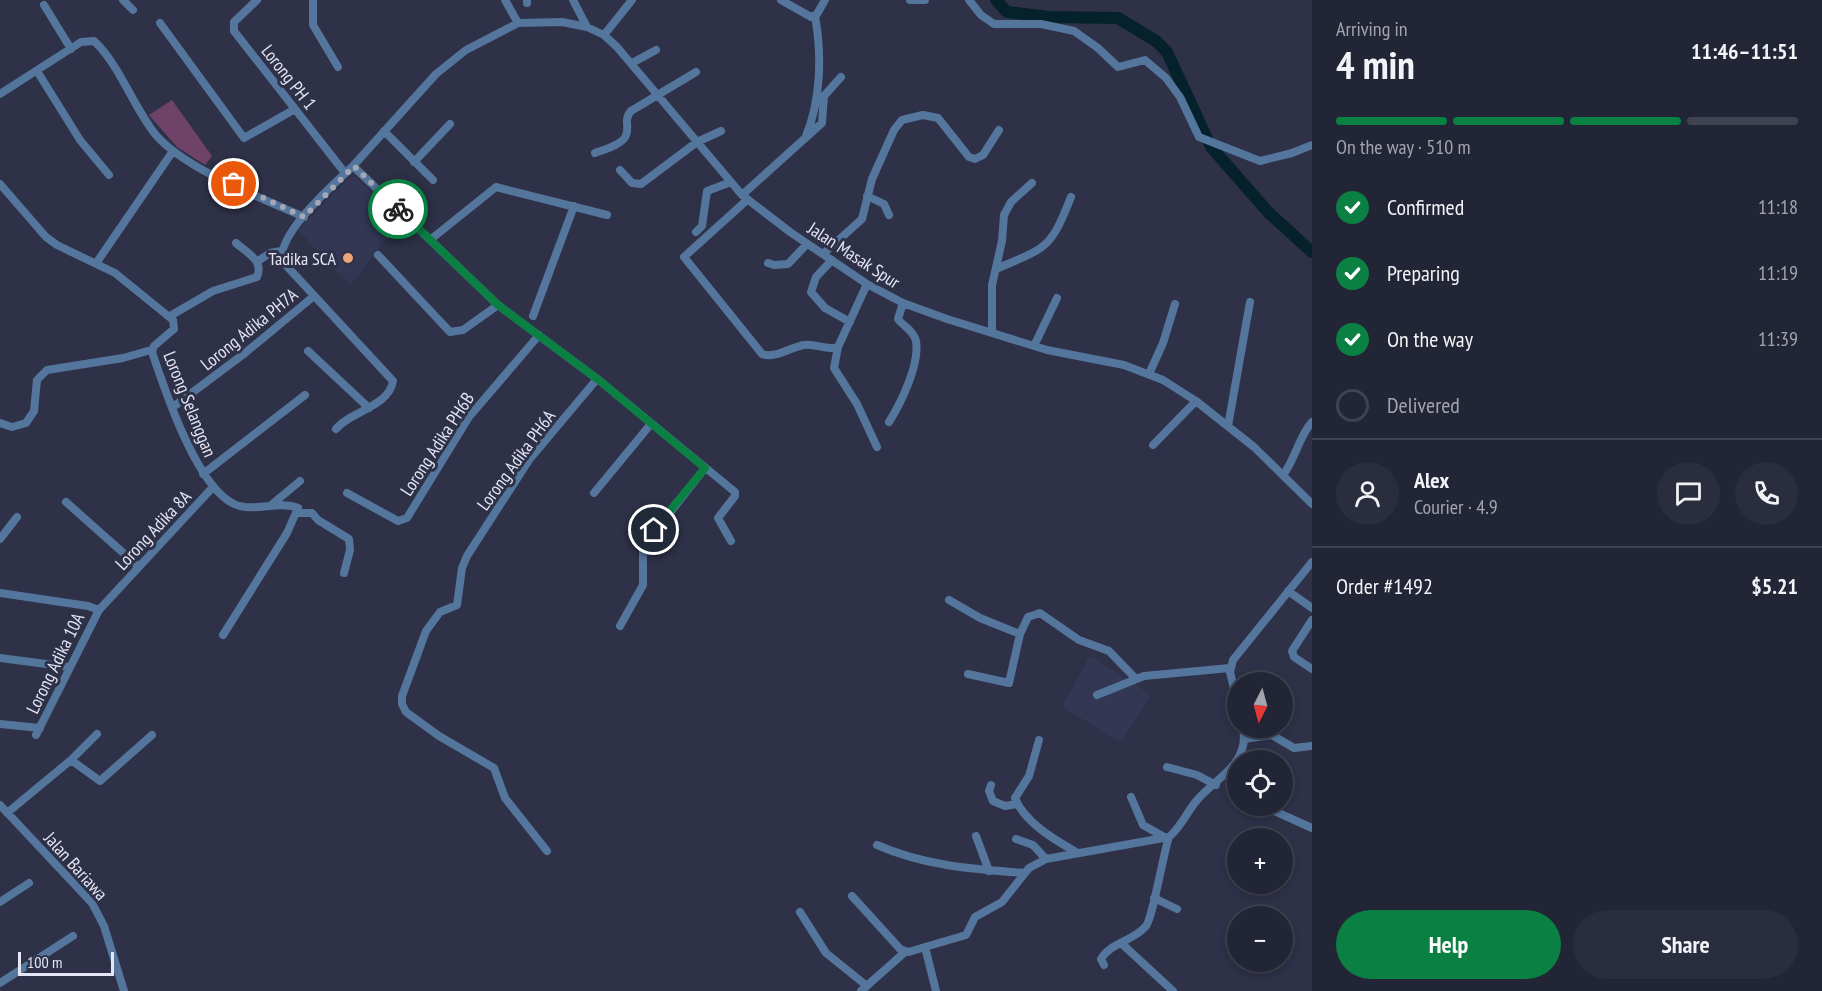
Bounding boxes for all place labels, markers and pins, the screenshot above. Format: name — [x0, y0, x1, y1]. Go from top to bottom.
pin — [208, 158, 259, 209]
place label: Tadika SCA — [269, 247, 336, 270]
marker: Tadika SCA — [341, 251, 355, 265]
pin — [628, 504, 679, 555]

